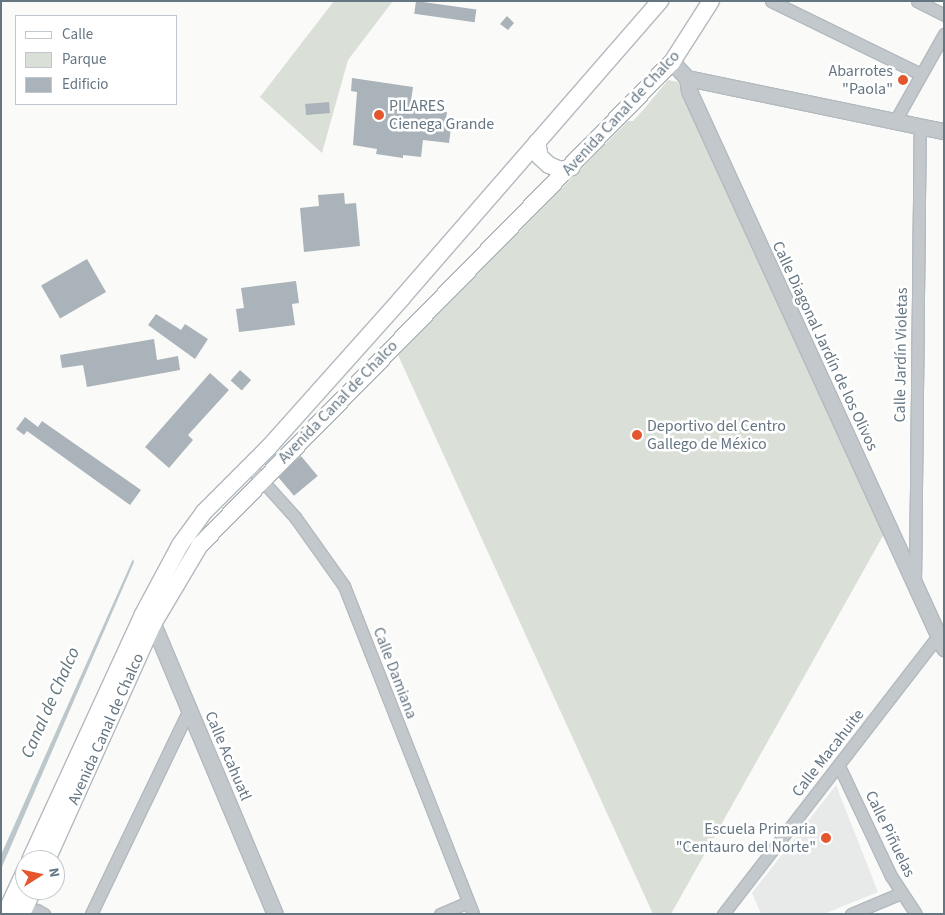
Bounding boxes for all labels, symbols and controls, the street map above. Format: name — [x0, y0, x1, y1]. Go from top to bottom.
legend — [15, 15, 178, 105]
text: Calle — [62, 24, 93, 45]
street label: Avenida Canal de Chalco — [558, 47, 684, 179]
text: Parque — [62, 49, 106, 70]
place label: Abarrotes "Paola" — [828, 61, 893, 99]
text: Edificio — [62, 74, 109, 95]
marker: Abarrotes "Paola" — [897, 74, 909, 86]
place label: PILARES Cienega Grande — [389, 96, 494, 134]
marker: PILARES Cienega Grande — [373, 109, 385, 121]
street label: Calle Diagonal Jardín de los Olivos — [768, 238, 882, 454]
street label: Calle Jardín Violetas — [890, 287, 912, 423]
street label: Avenida Canal de Chalco — [274, 336, 402, 468]
place label: Deportivo del Centro Gallego de México — [647, 416, 786, 454]
marker: Deportivo del Centro Gallego de México — [631, 429, 643, 441]
street label: Calle Damiana — [369, 625, 421, 721]
water label: Canal de Chalco — [17, 644, 85, 762]
street label: Avenida Canal de Chalco — [64, 650, 148, 808]
street label: Calle Macahuite — [788, 705, 868, 801]
street label: Calle Acahuatl — [201, 708, 255, 804]
street label: Calle Piñuelas — [861, 788, 919, 880]
place label: Escuela Primaria "Centauro del Norte" — [676, 819, 816, 857]
marker: Escuela Primaria "Centauro del Norte" — [820, 832, 832, 844]
north arrow — [15, 850, 65, 900]
text: N — [43, 866, 64, 879]

